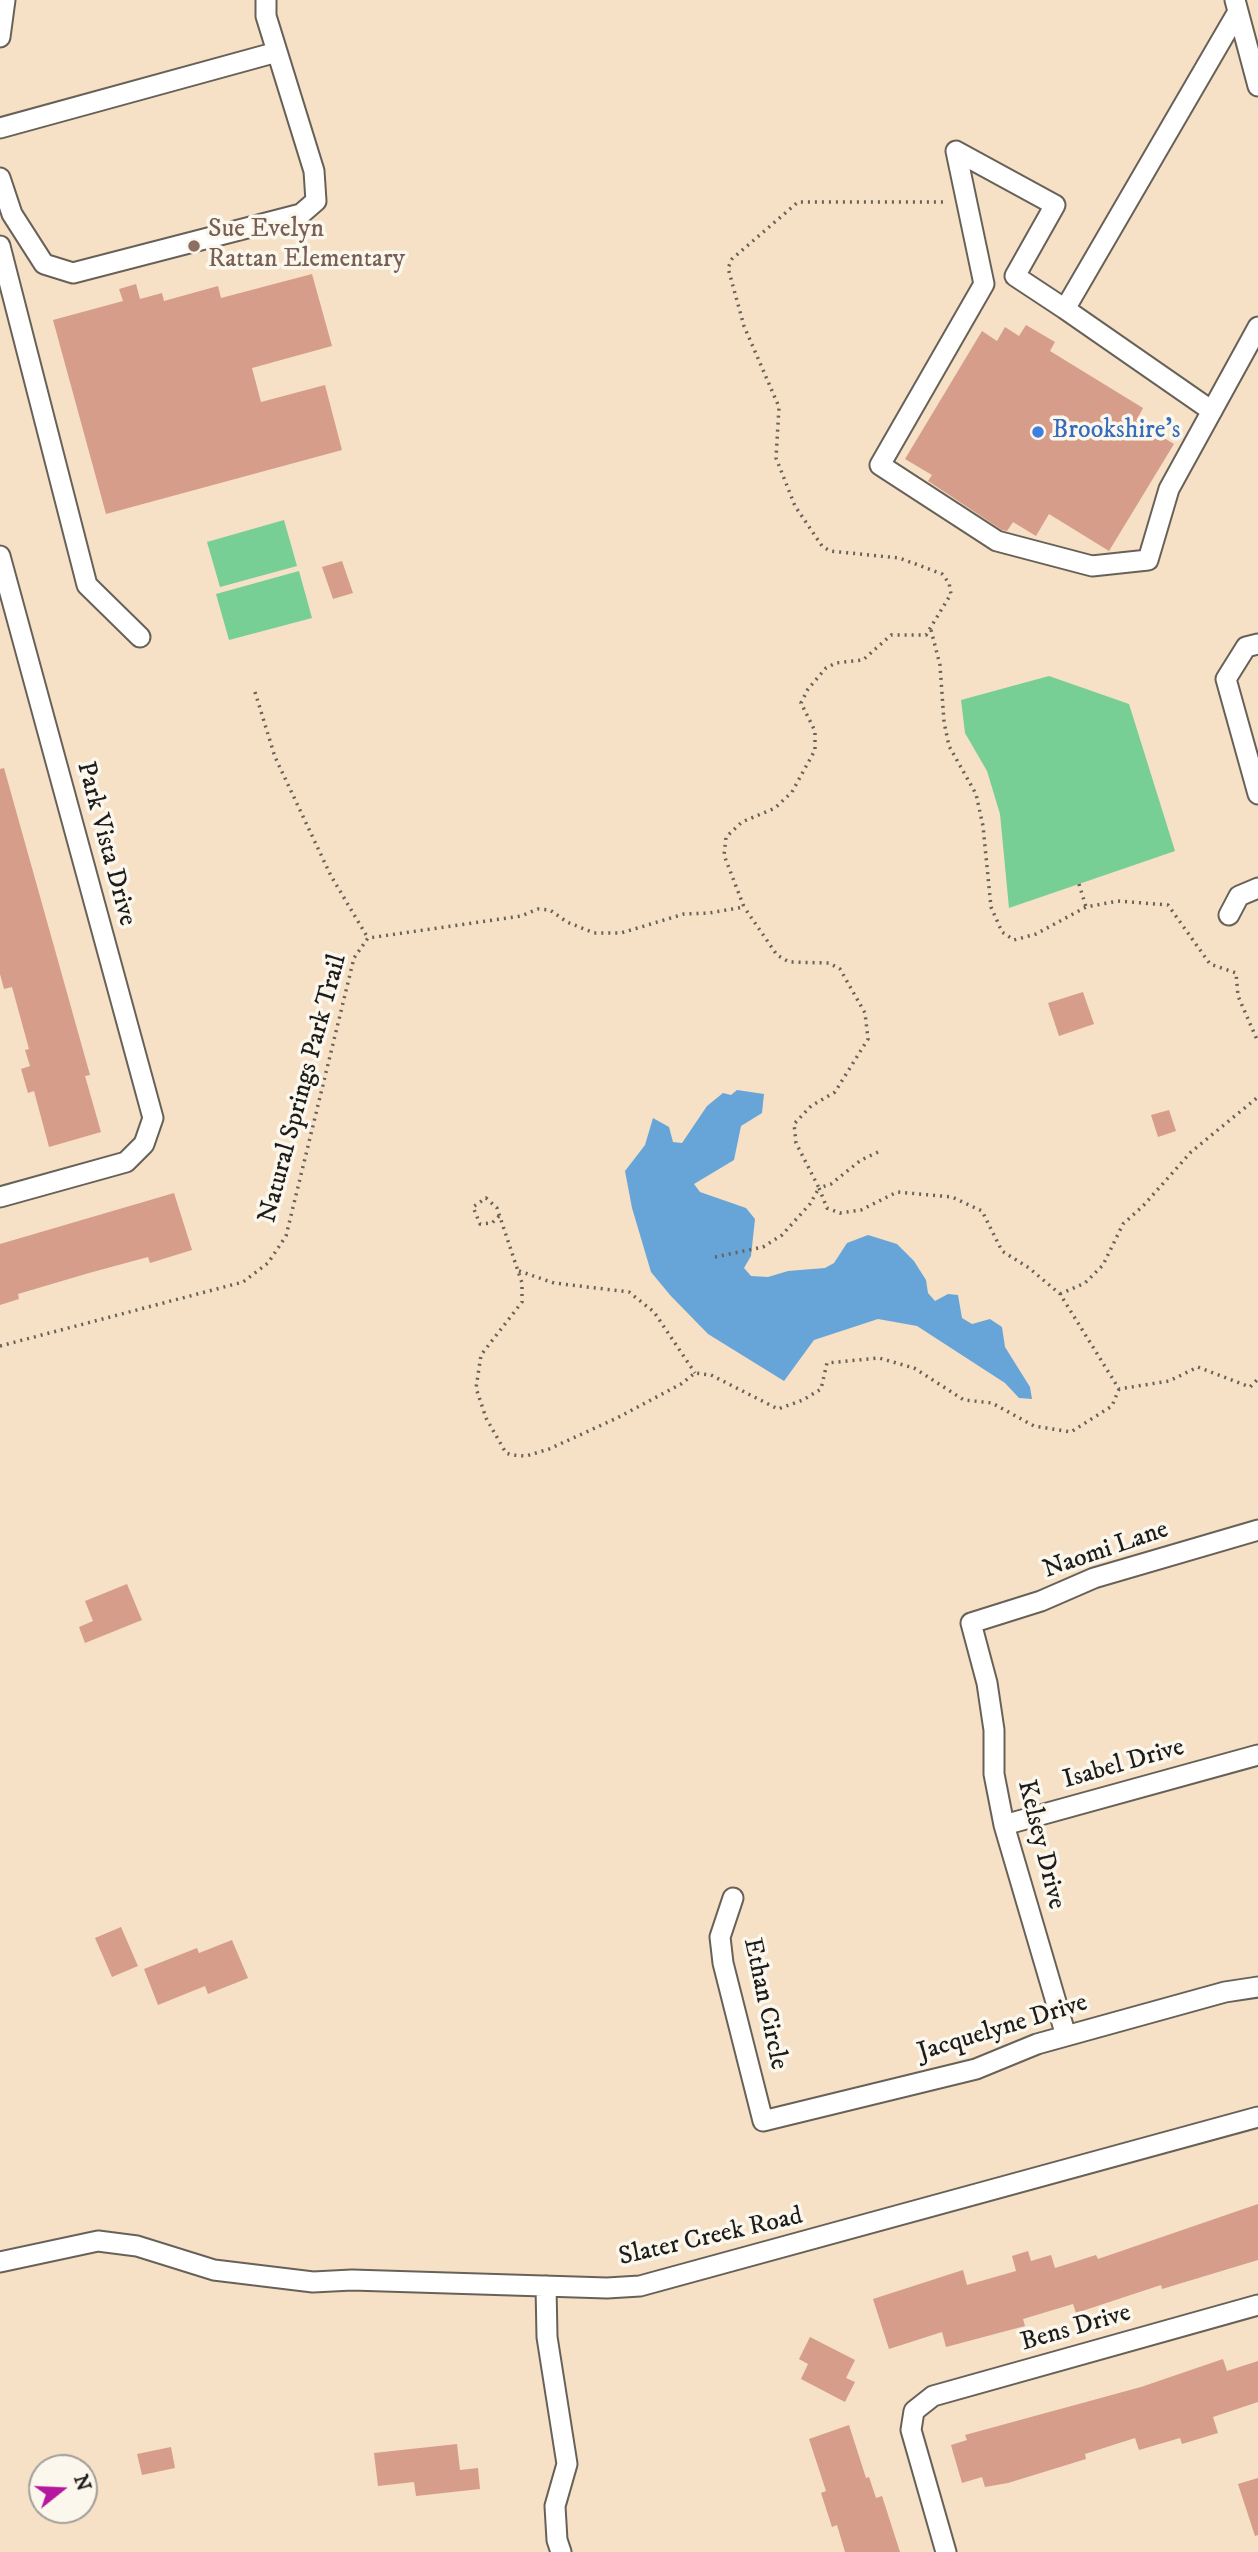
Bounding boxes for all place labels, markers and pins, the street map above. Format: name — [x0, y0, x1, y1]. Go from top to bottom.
place label: Sue Evelyn Rattan Elementary — [208, 215, 405, 276]
marker: Sue Evelyn Rattan Elementary — [186, 238, 202, 254]
place label: Brookshire's — [1052, 416, 1181, 448]
marker: Brookshire's — [1030, 424, 1046, 440]

